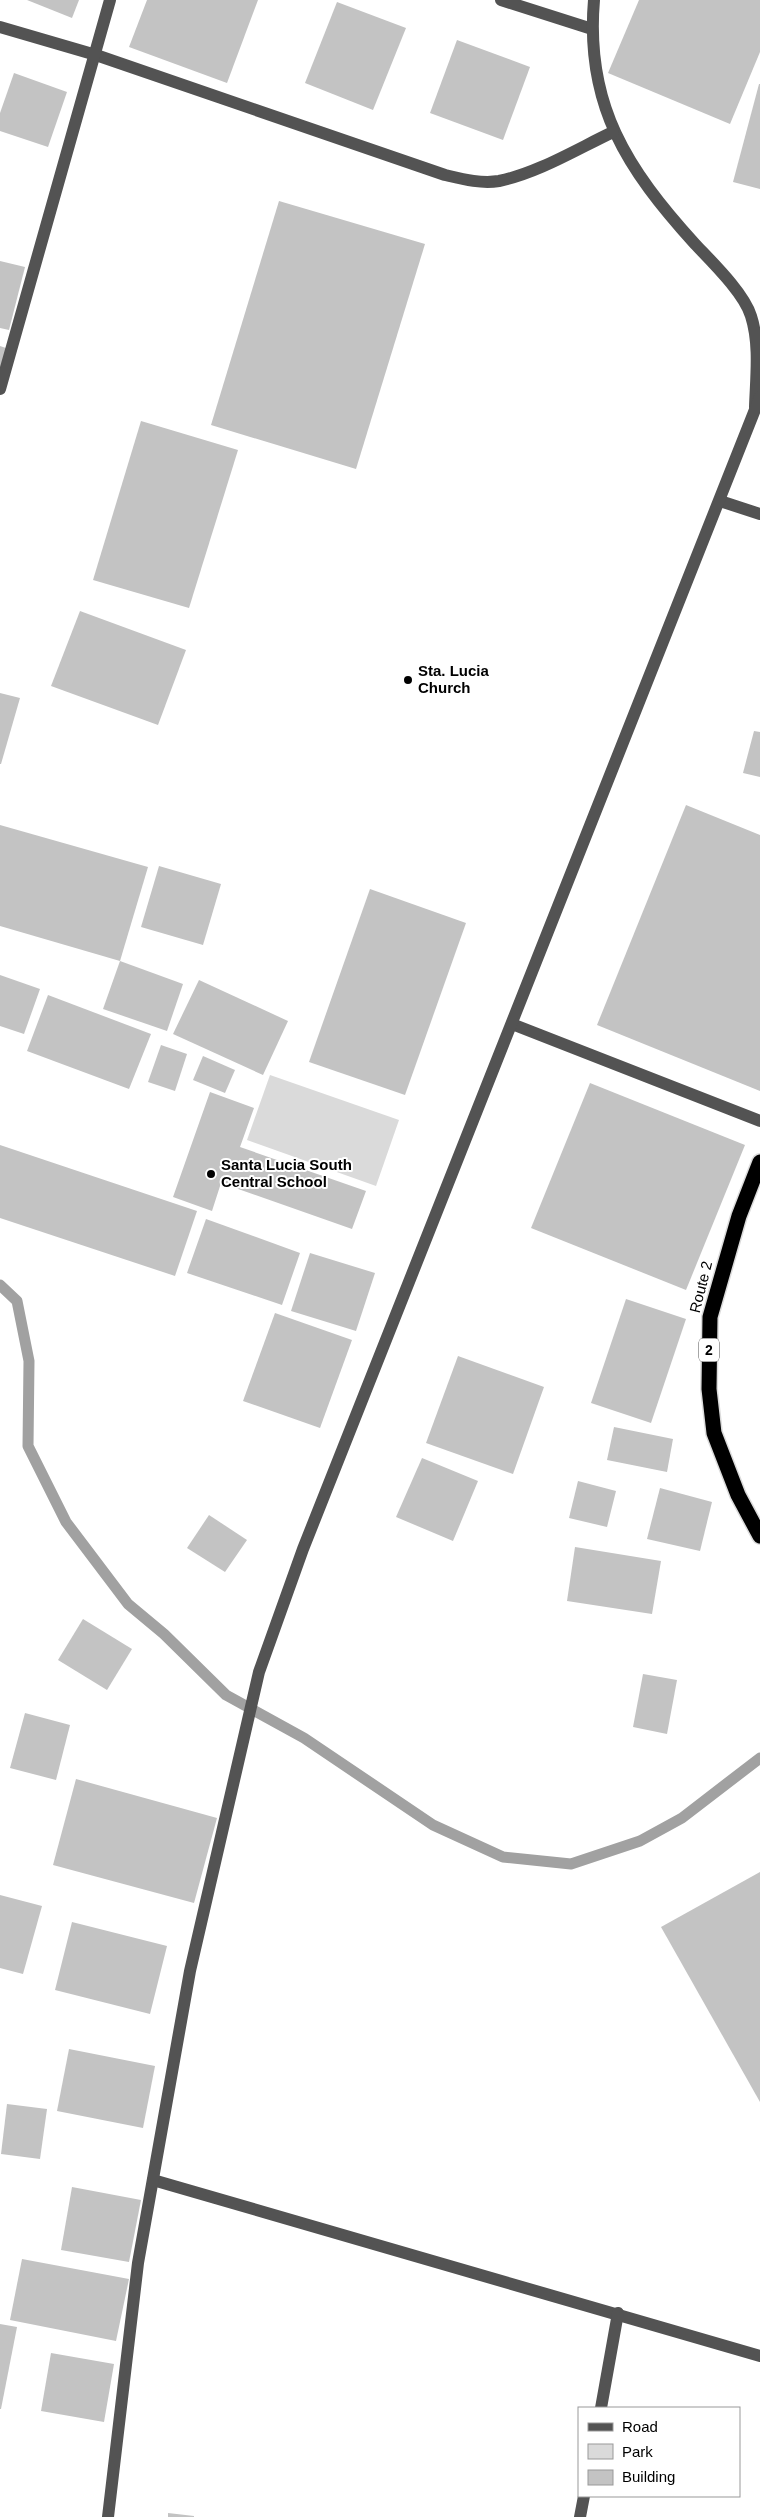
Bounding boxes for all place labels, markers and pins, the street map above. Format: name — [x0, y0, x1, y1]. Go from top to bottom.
place label: Sta. Lucia Church — [418, 662, 490, 696]
marker: Sta. Lucia Church — [402, 674, 414, 686]
place label: Santa Lucia South Central School — [221, 1156, 352, 1190]
marker: Santa Lucia South Central School — [205, 1168, 217, 1180]

